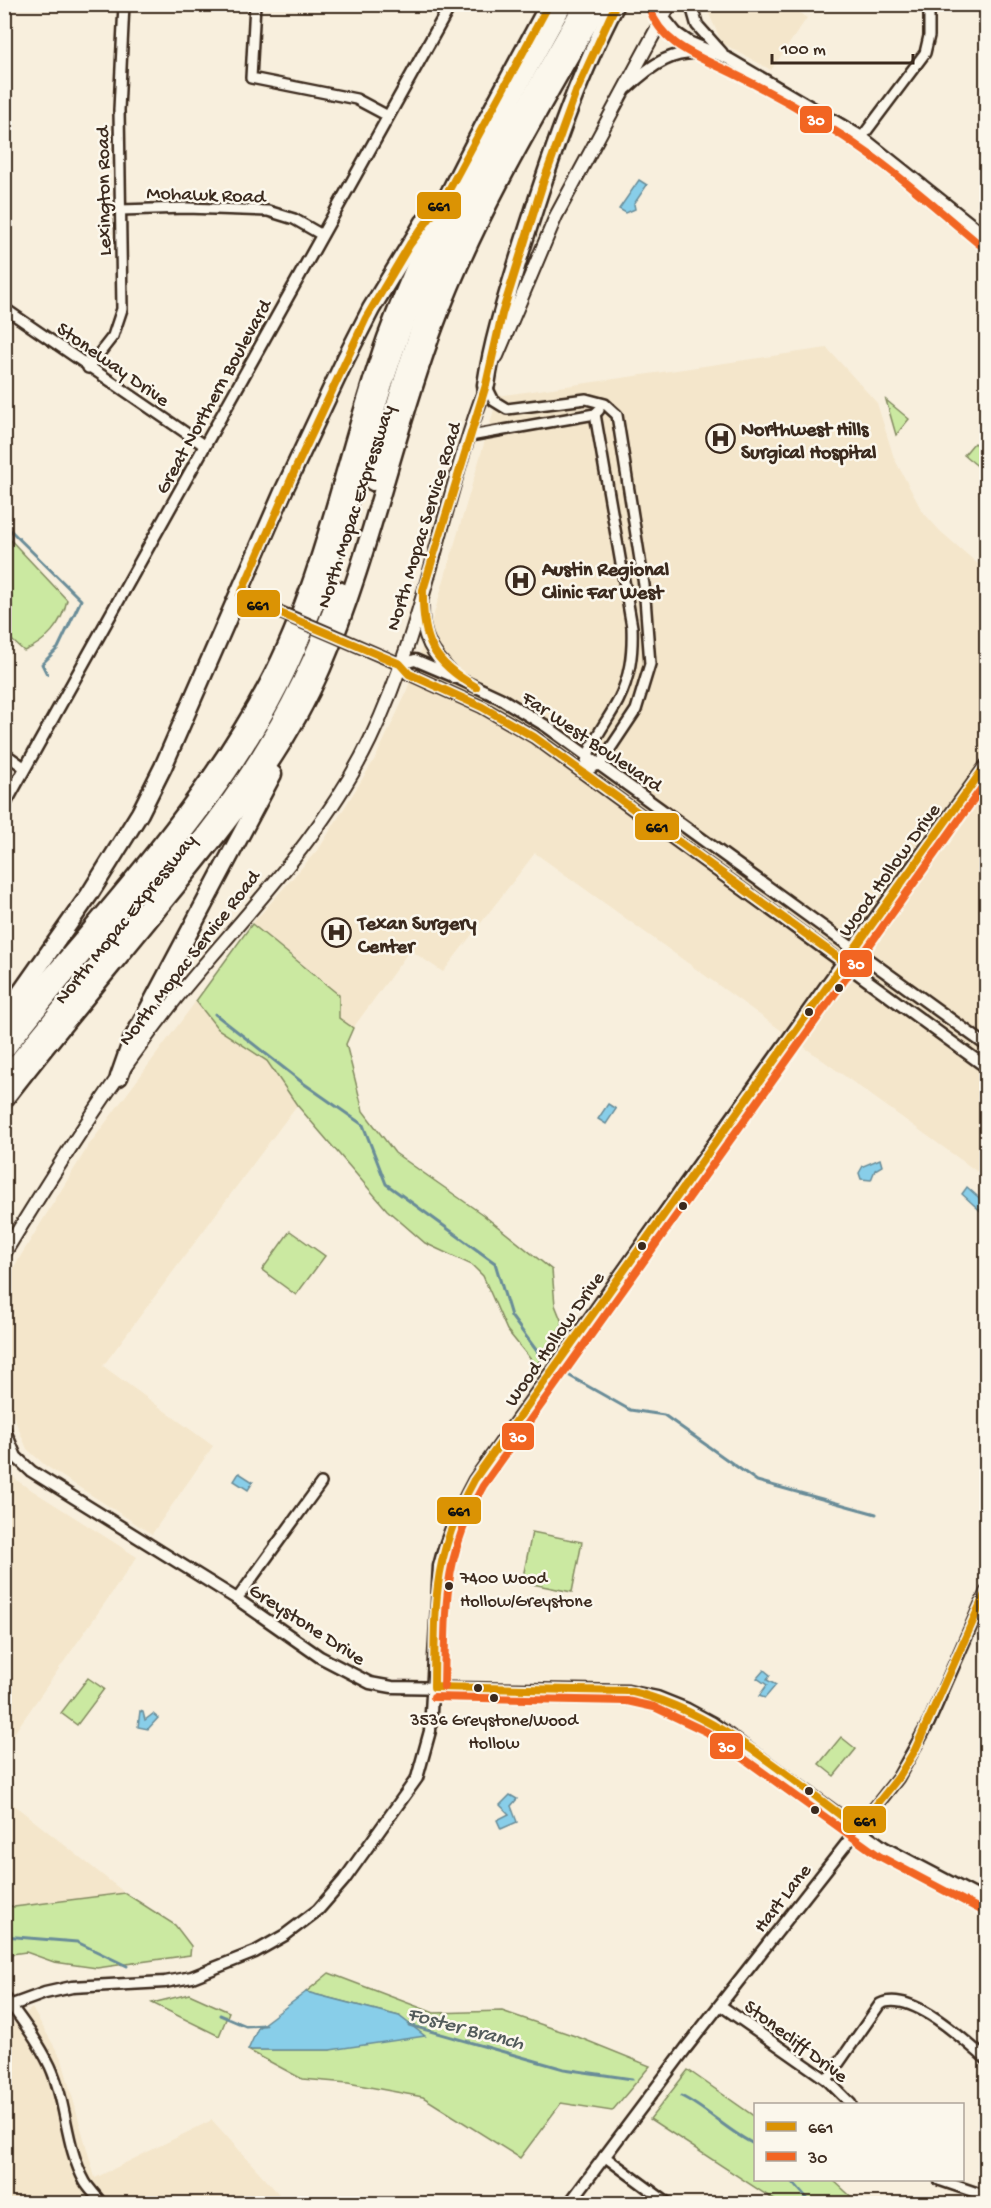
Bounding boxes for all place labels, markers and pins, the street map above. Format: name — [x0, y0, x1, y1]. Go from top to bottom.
place label: Northwest Hills Surgical Hospital — [741, 420, 877, 466]
hospital icon: Northwest Hills Surgical Hospital — [704, 423, 736, 455]
place label: Austin Regional Clinic Far West — [541, 560, 670, 606]
hospital icon: Austin Regional Clinic Far West — [505, 564, 537, 596]
place label: Texan Surgery Center — [356, 914, 476, 960]
hospital icon: Texan Surgery Center — [321, 917, 353, 949]
unlabelled marker — [833, 982, 845, 994]
unlabelled marker — [803, 1006, 815, 1018]
unlabelled marker — [677, 1200, 689, 1212]
unlabelled marker — [636, 1240, 648, 1252]
place label: 7400 Wood Hollow/Greystone — [459, 1569, 593, 1613]
marker: 7400 Wood Hollow/Greystone — [443, 1580, 455, 1592]
unlabelled marker — [472, 1682, 484, 1694]
marker: 3536 Greystone/Wood Hollow — [488, 1692, 500, 1704]
place label: 3536 Greystone/Wood Hollow — [409, 1711, 579, 1755]
unlabelled marker — [803, 1785, 815, 1797]
unlabelled marker — [809, 1804, 821, 1816]

